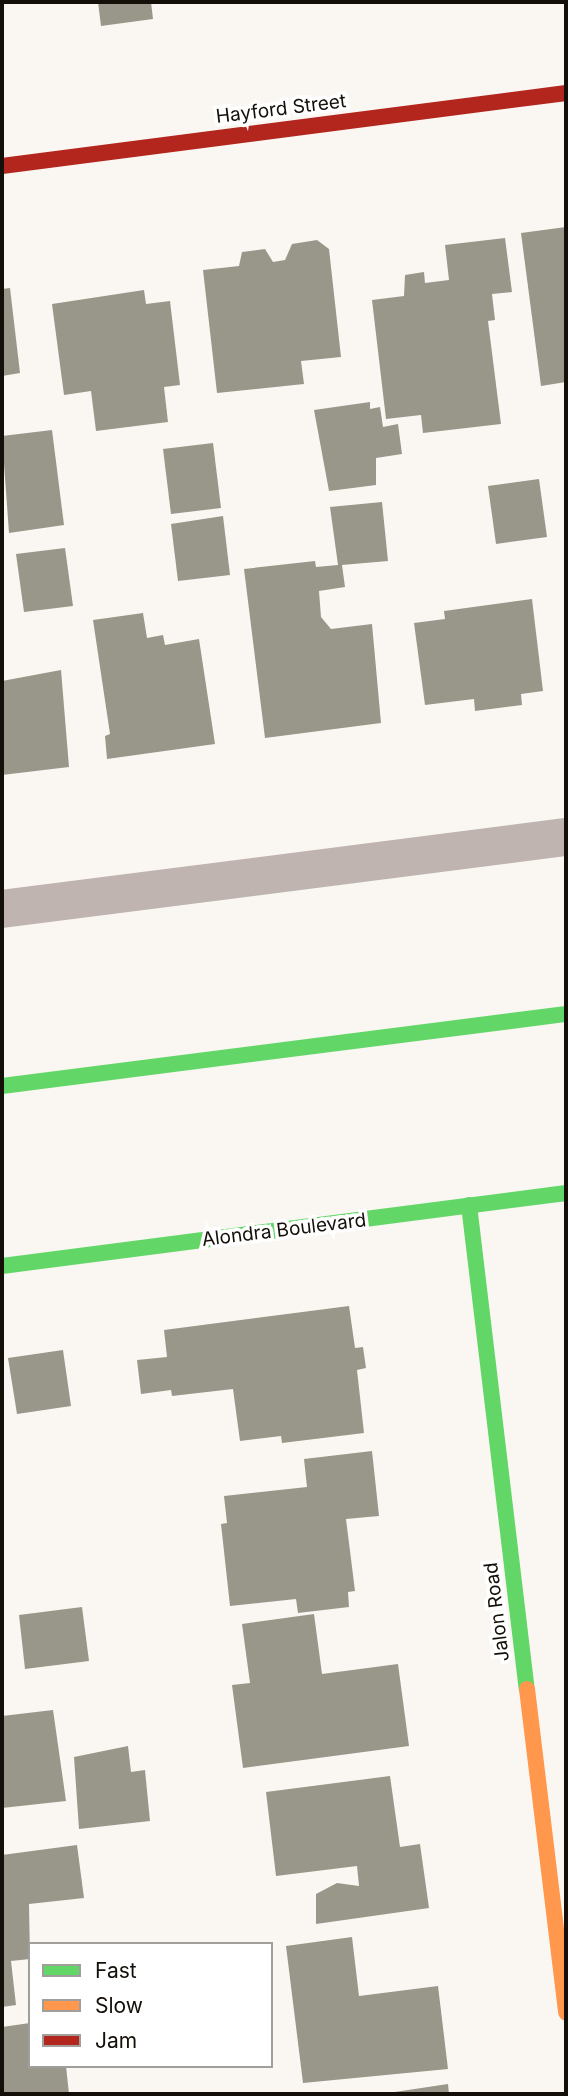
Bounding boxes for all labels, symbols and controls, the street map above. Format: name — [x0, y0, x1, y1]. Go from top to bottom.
street label: Hayford Street — [215, 90, 347, 128]
street label: Alondra Boulevard — [201, 1209, 367, 1251]
street label: Jalon Road — [480, 1561, 514, 1663]
legend — [28, 1942, 273, 2068]
text: Fast — [95, 1958, 137, 1983]
text: Slow — [95, 1993, 143, 2018]
text: Jam — [95, 2028, 137, 2053]

